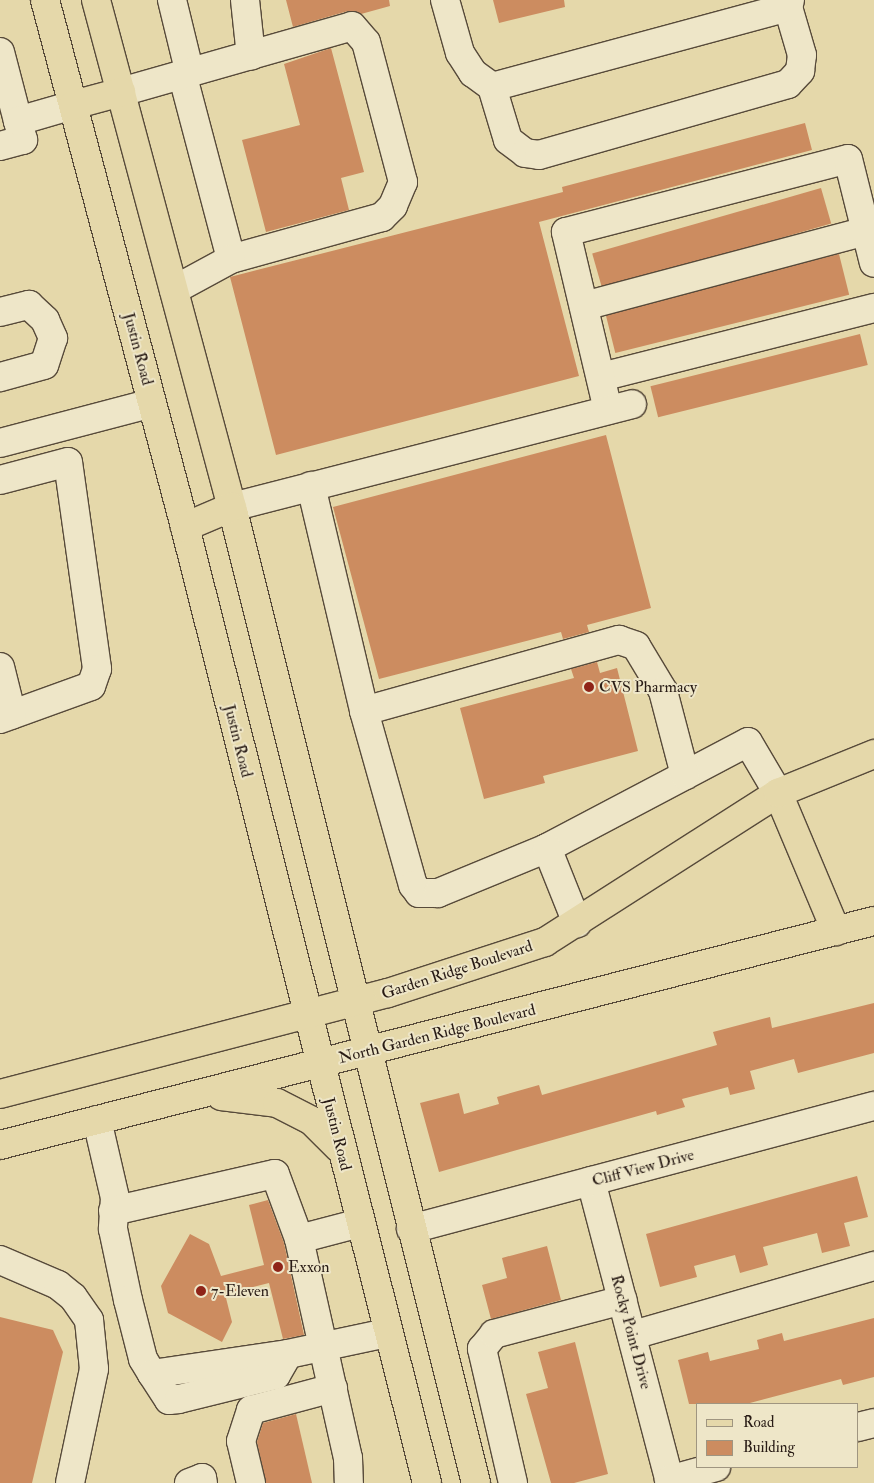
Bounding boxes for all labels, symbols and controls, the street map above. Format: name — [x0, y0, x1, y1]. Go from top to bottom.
street label: Justin Road — [119, 311, 157, 387]
place label: CVS Pharmacy — [599, 677, 697, 697]
marker: CVS Pharmacy — [583, 681, 595, 693]
street label: Justin Road — [220, 703, 256, 779]
street label: Garden Ridge Boulevard — [379, 936, 535, 1004]
street label: North Garden Ridge Boulevard — [336, 1000, 538, 1068]
street label: Justin Road — [319, 1096, 355, 1172]
street label: Cliff View Drive — [590, 1145, 696, 1191]
place label: Exxon — [288, 1257, 330, 1277]
marker: Exxon — [272, 1261, 284, 1273]
street label: Rocky Point Drive — [606, 1273, 656, 1391]
place label: 7-Eleven — [211, 1281, 269, 1301]
marker: 7-Eleven — [195, 1285, 207, 1297]
legend — [696, 1403, 859, 1468]
text: Road — [743, 1413, 774, 1432]
text: Building — [743, 1438, 795, 1457]

